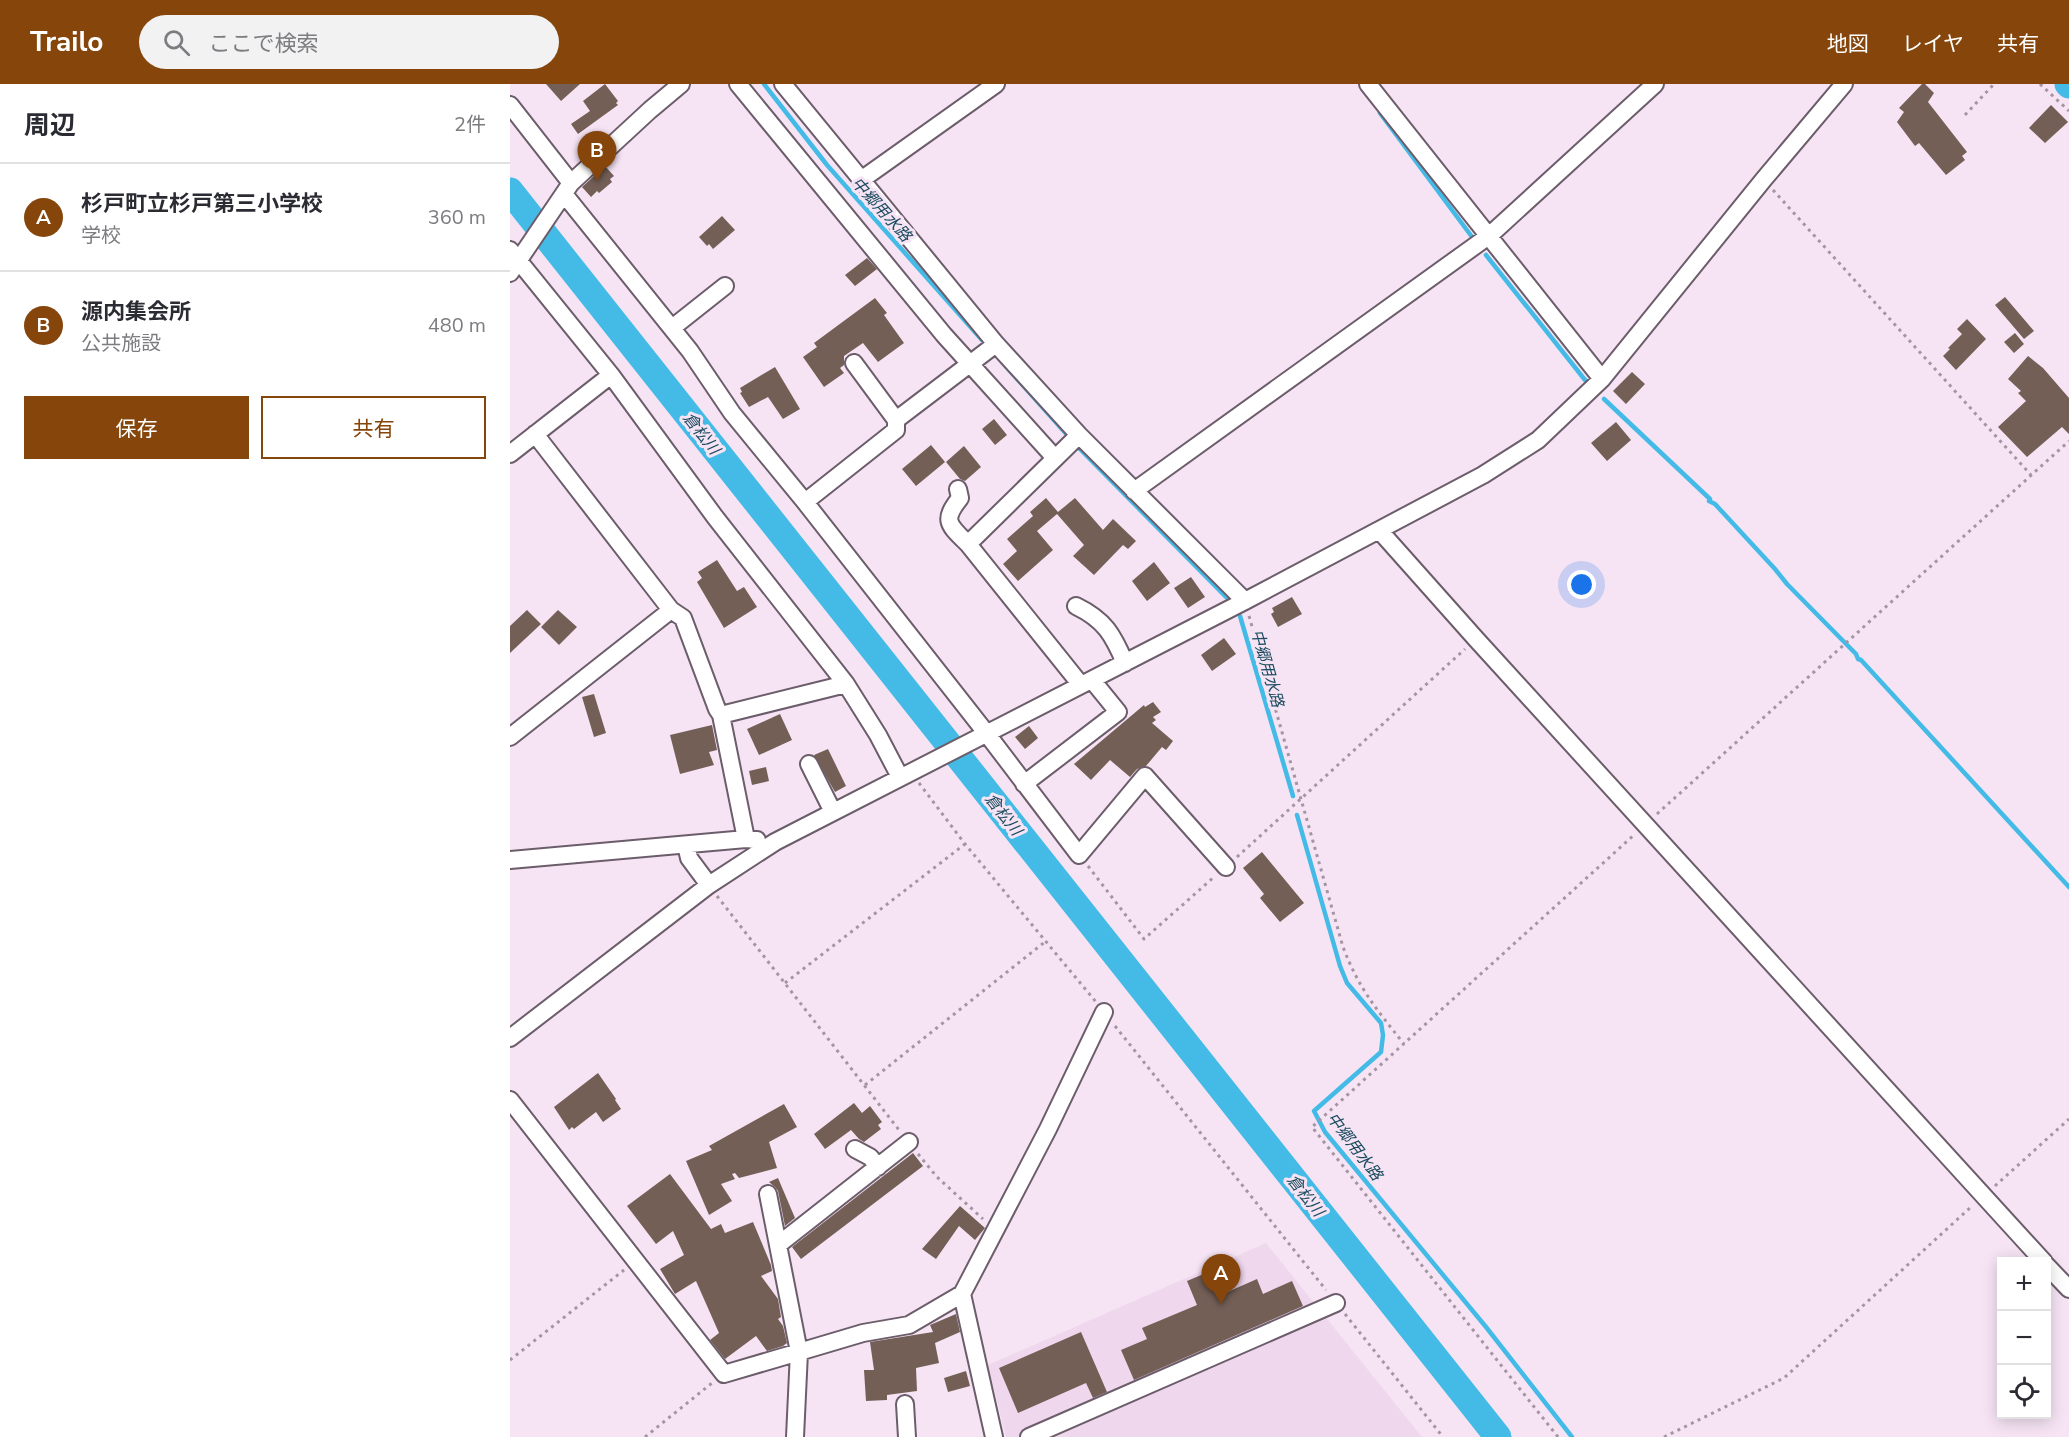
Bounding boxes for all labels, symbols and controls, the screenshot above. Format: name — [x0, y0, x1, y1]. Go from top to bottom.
search box — [139, 15, 559, 69]
text: Trailo — [30, 23, 103, 61]
icon: search — [160, 26, 193, 59]
text: ここで検索 — [208, 29, 318, 59]
text: 地図 — [1827, 30, 1869, 58]
text: レイヤ — [1902, 30, 1964, 58]
text: 共有 — [1997, 30, 2039, 58]
text: 周辺 — [24, 108, 76, 143]
text: 2件 — [454, 111, 486, 138]
pin: B — [578, 132, 616, 181]
water label: 中郷用水路 — [846, 173, 918, 248]
text: 杉戸町立杉戸第三小学校 — [81, 189, 323, 219]
text: A — [36, 204, 51, 231]
text: 360 m — [428, 204, 486, 231]
text: 学校 — [81, 222, 121, 249]
text: 源内集会所 — [81, 297, 191, 327]
text: B — [37, 312, 50, 339]
text: 480 m — [428, 312, 486, 339]
text: 公共施設 — [81, 330, 161, 357]
button: 保存 — [24, 396, 249, 459]
button: 共有 — [261, 396, 486, 459]
water label: 倉松川 — [678, 408, 726, 461]
your location — [1567, 570, 1596, 599]
water label: 中郷用水路 — [1245, 627, 1289, 712]
water label: 倉松川 — [980, 789, 1028, 842]
water label: 中郷用水路 — [1321, 1108, 1388, 1187]
water label: 倉松川 — [1282, 1170, 1330, 1223]
pin: A — [1202, 1254, 1240, 1304]
map controls — [1997, 1257, 2051, 1419]
button: + — [1997, 1257, 2051, 1311]
button: − — [1997, 1311, 2051, 1365]
button: locate — [1997, 1365, 2051, 1419]

